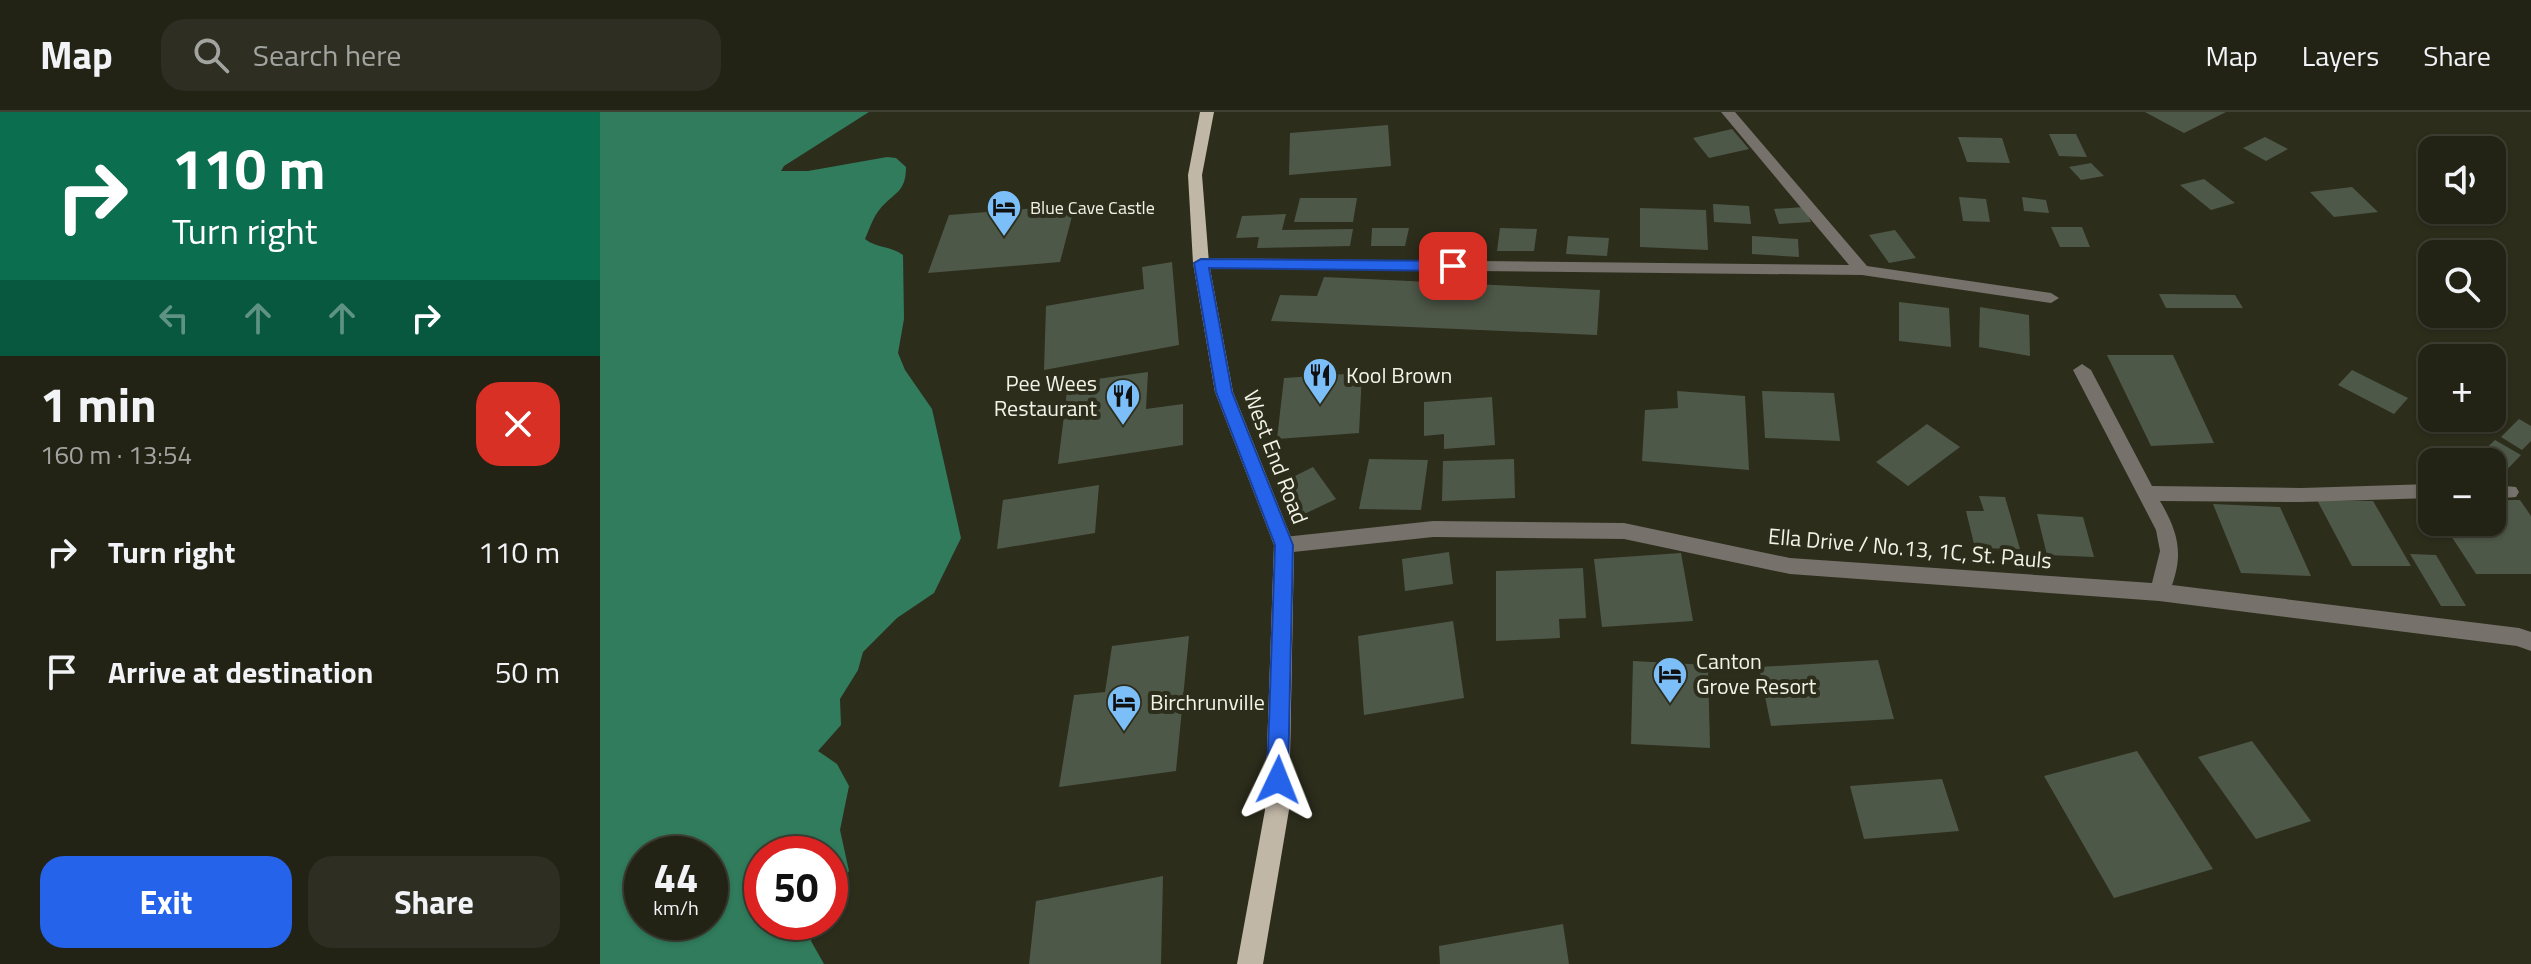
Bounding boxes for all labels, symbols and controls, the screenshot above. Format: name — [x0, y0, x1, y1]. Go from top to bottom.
search box — [161, 19, 721, 91]
text: Map — [40, 26, 113, 84]
text: Search here — [253, 32, 402, 78]
icon: search — [189, 33, 233, 77]
text: Map — [2205, 34, 2258, 77]
text: Layers — [2302, 34, 2379, 77]
text: Share — [2423, 34, 2491, 77]
text: 110 m — [172, 126, 325, 211]
map controls — [2418, 136, 2506, 536]
button: sound — [2418, 136, 2506, 224]
icon: right — [40, 144, 144, 248]
hotel icon: Blue Cave Castle — [985, 188, 1023, 238]
place label: Blue Cave Castle — [1030, 194, 1155, 221]
text: Turn right — [172, 203, 317, 258]
pin — [1419, 232, 1487, 300]
button: search — [2418, 240, 2506, 328]
icon: arrive — [1431, 244, 1475, 288]
icon: left — [152, 296, 196, 340]
icon: ahead — [236, 296, 280, 340]
icon: ahead — [320, 296, 364, 340]
icon: right — [404, 296, 448, 340]
button: + — [2418, 344, 2506, 432]
restaurant icon: Kool Brown — [1301, 356, 1339, 406]
place label: Kool Brown — [1346, 358, 1452, 392]
place label: Pee Wees Restaurant — [994, 366, 1097, 425]
text: 1 min — [40, 368, 157, 441]
restaurant icon: Pee Wees Restaurant — [1104, 377, 1142, 427]
button: close — [476, 382, 560, 466]
street label: West End Road — [1235, 385, 1317, 529]
text: 160 m · 13:54 — [40, 435, 192, 474]
button: − — [2418, 448, 2506, 536]
street label: Ella Drive / No.13, 1C, St. Pauls — [1767, 519, 2053, 577]
text: Turn right — [108, 529, 236, 575]
text: 110 m — [478, 529, 560, 575]
icon: right — [40, 530, 84, 574]
place label: Canton Grove Resort — [1696, 644, 1817, 703]
text: Arrive at destination — [108, 649, 373, 695]
text: 50 m — [495, 649, 560, 695]
icon: arrive — [40, 650, 84, 694]
hotel icon: Canton Grove Resort — [1651, 655, 1689, 705]
hotel icon: Birchrunville — [1105, 683, 1143, 733]
place label: Birchrunville — [1150, 685, 1265, 719]
position arrow — [1236, 738, 1320, 822]
speed limit sign: 50 — [744, 836, 848, 940]
text: 44 — [654, 847, 698, 908]
button: Exit — [40, 856, 292, 948]
button: Share — [308, 856, 560, 948]
text: km/h — [653, 892, 699, 923]

